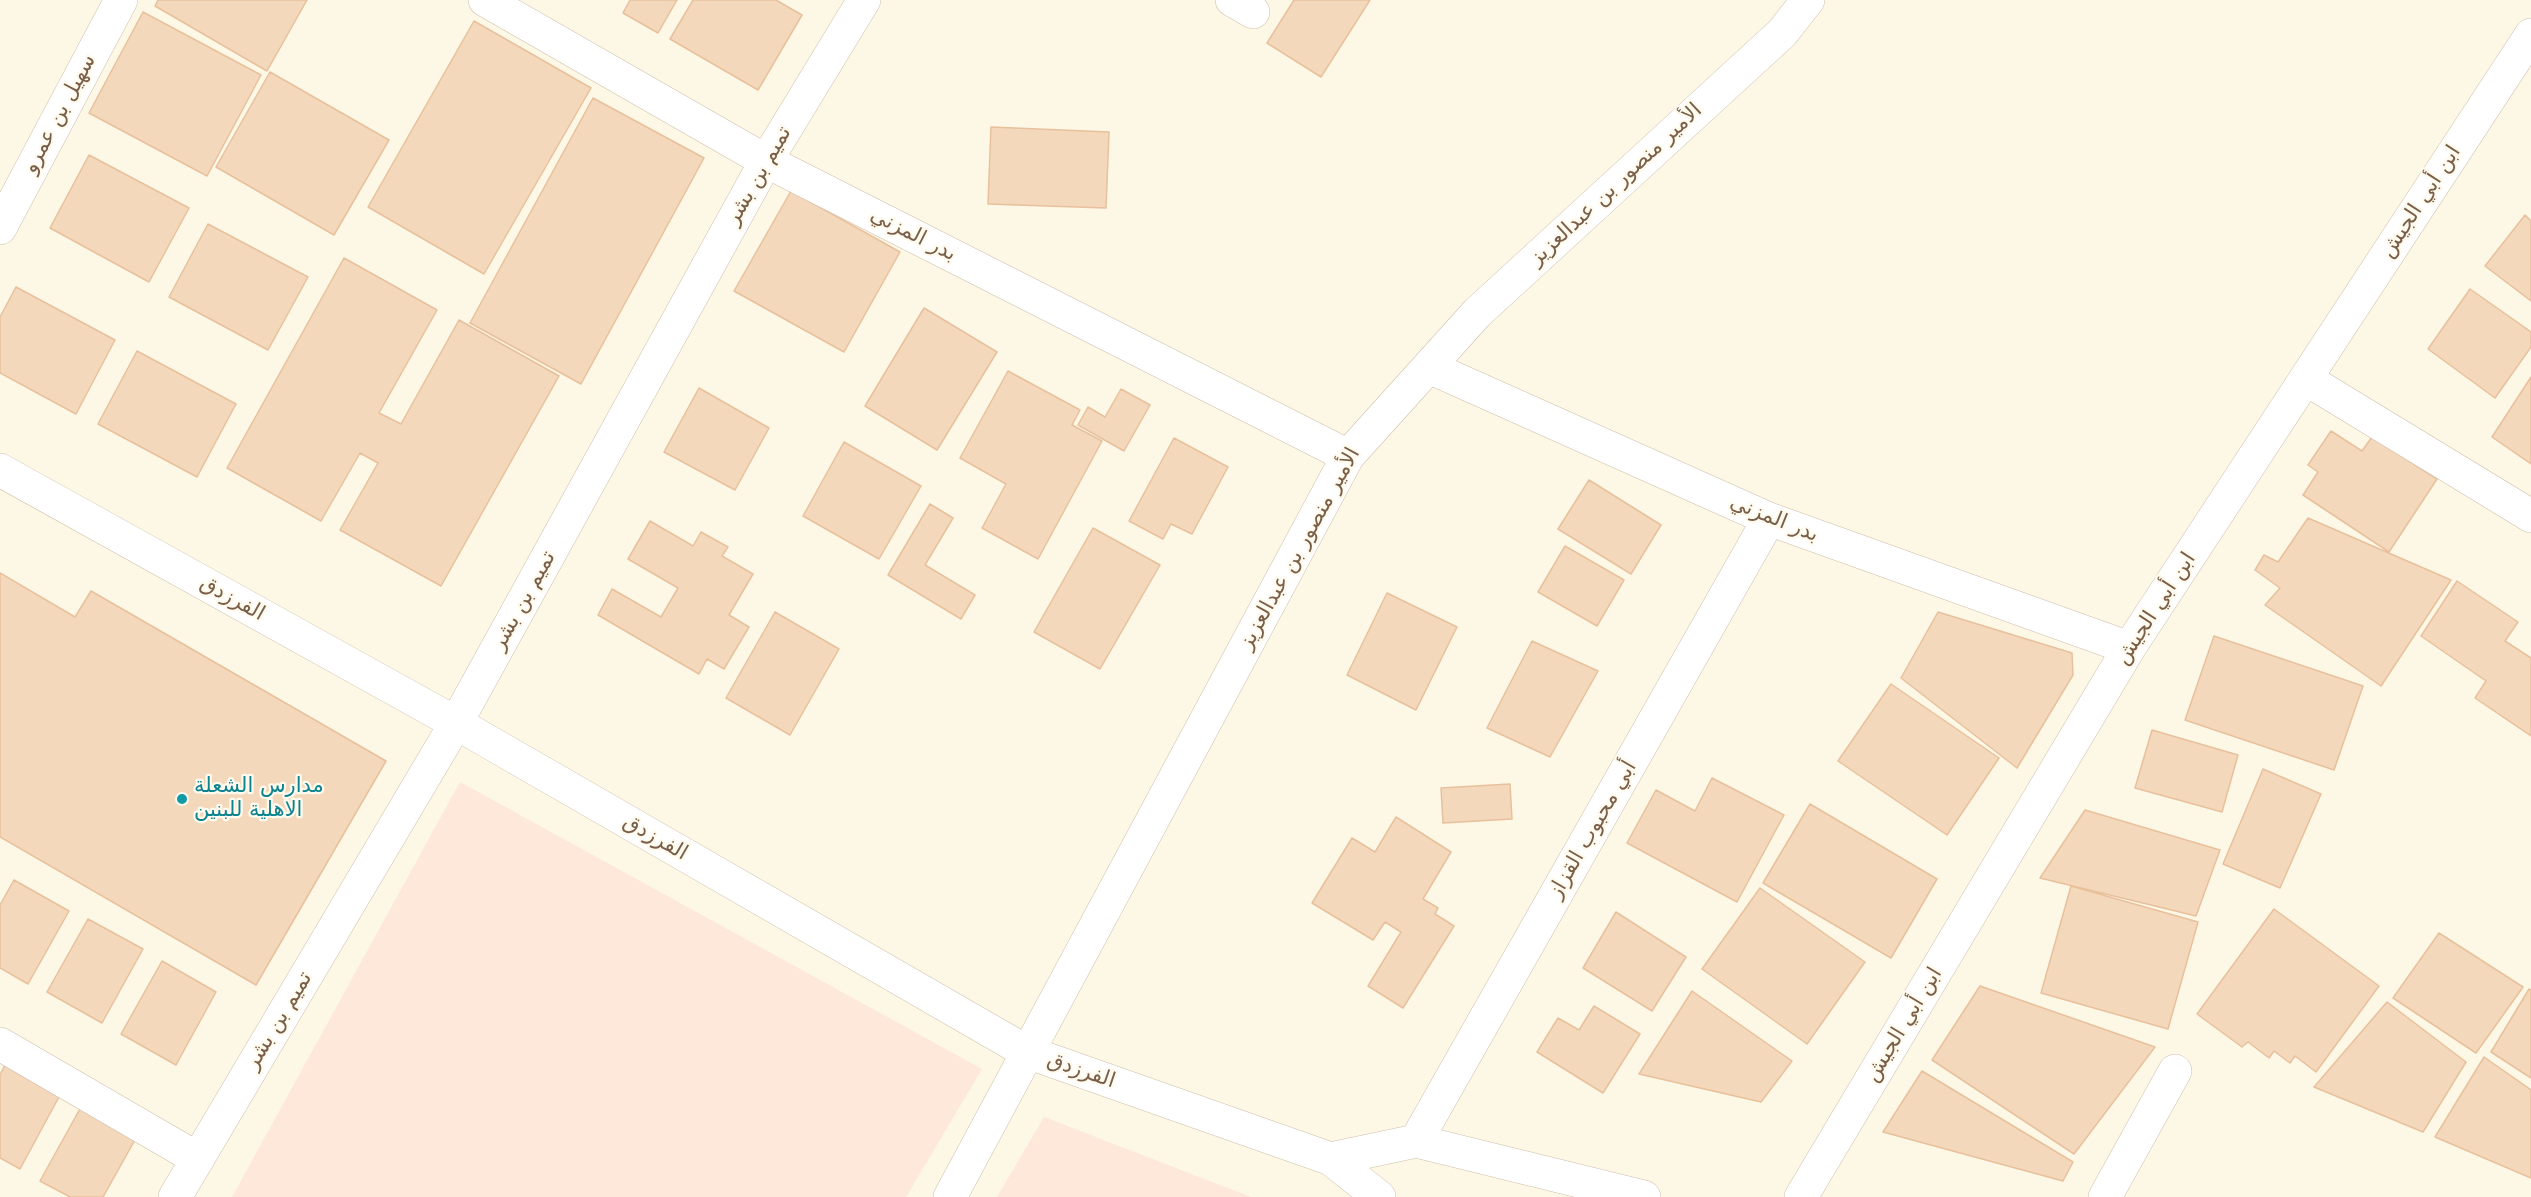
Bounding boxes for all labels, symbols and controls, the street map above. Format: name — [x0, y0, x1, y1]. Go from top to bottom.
street label: سهيل بن عمرو — [18, 50, 102, 178]
street label: الأمير منصور بن عبدالعزيز — [1524, 98, 1708, 272]
street label: تميم بن بشر — [721, 122, 797, 230]
street label: ابن أبي الجيش — [2375, 141, 2467, 263]
street label: بدر المزني — [866, 203, 960, 267]
street label: الأمير منصور بن عبدالعزيز — [1234, 444, 1366, 654]
street label: بدر المزني — [1726, 490, 1822, 548]
street label: تميم بن بشر — [486, 547, 562, 655]
street label: ابن أبي الجيش — [2110, 548, 2202, 670]
street label: الفرزدق — [195, 571, 269, 627]
street label: أبي محبوب القزاز — [1543, 757, 1643, 903]
place label: مدارس الشعلة الاهلية للبنين — [194, 774, 324, 824]
marker: مدارس الشعلة الاهلية للبنين — [175, 792, 189, 806]
street label: الفرزدق — [618, 810, 692, 866]
street label: ابن أبي الجيش — [1860, 963, 1948, 1087]
street label: تميم بن بشر — [240, 968, 318, 1074]
street label: الفرزدق — [1044, 1048, 1118, 1094]

